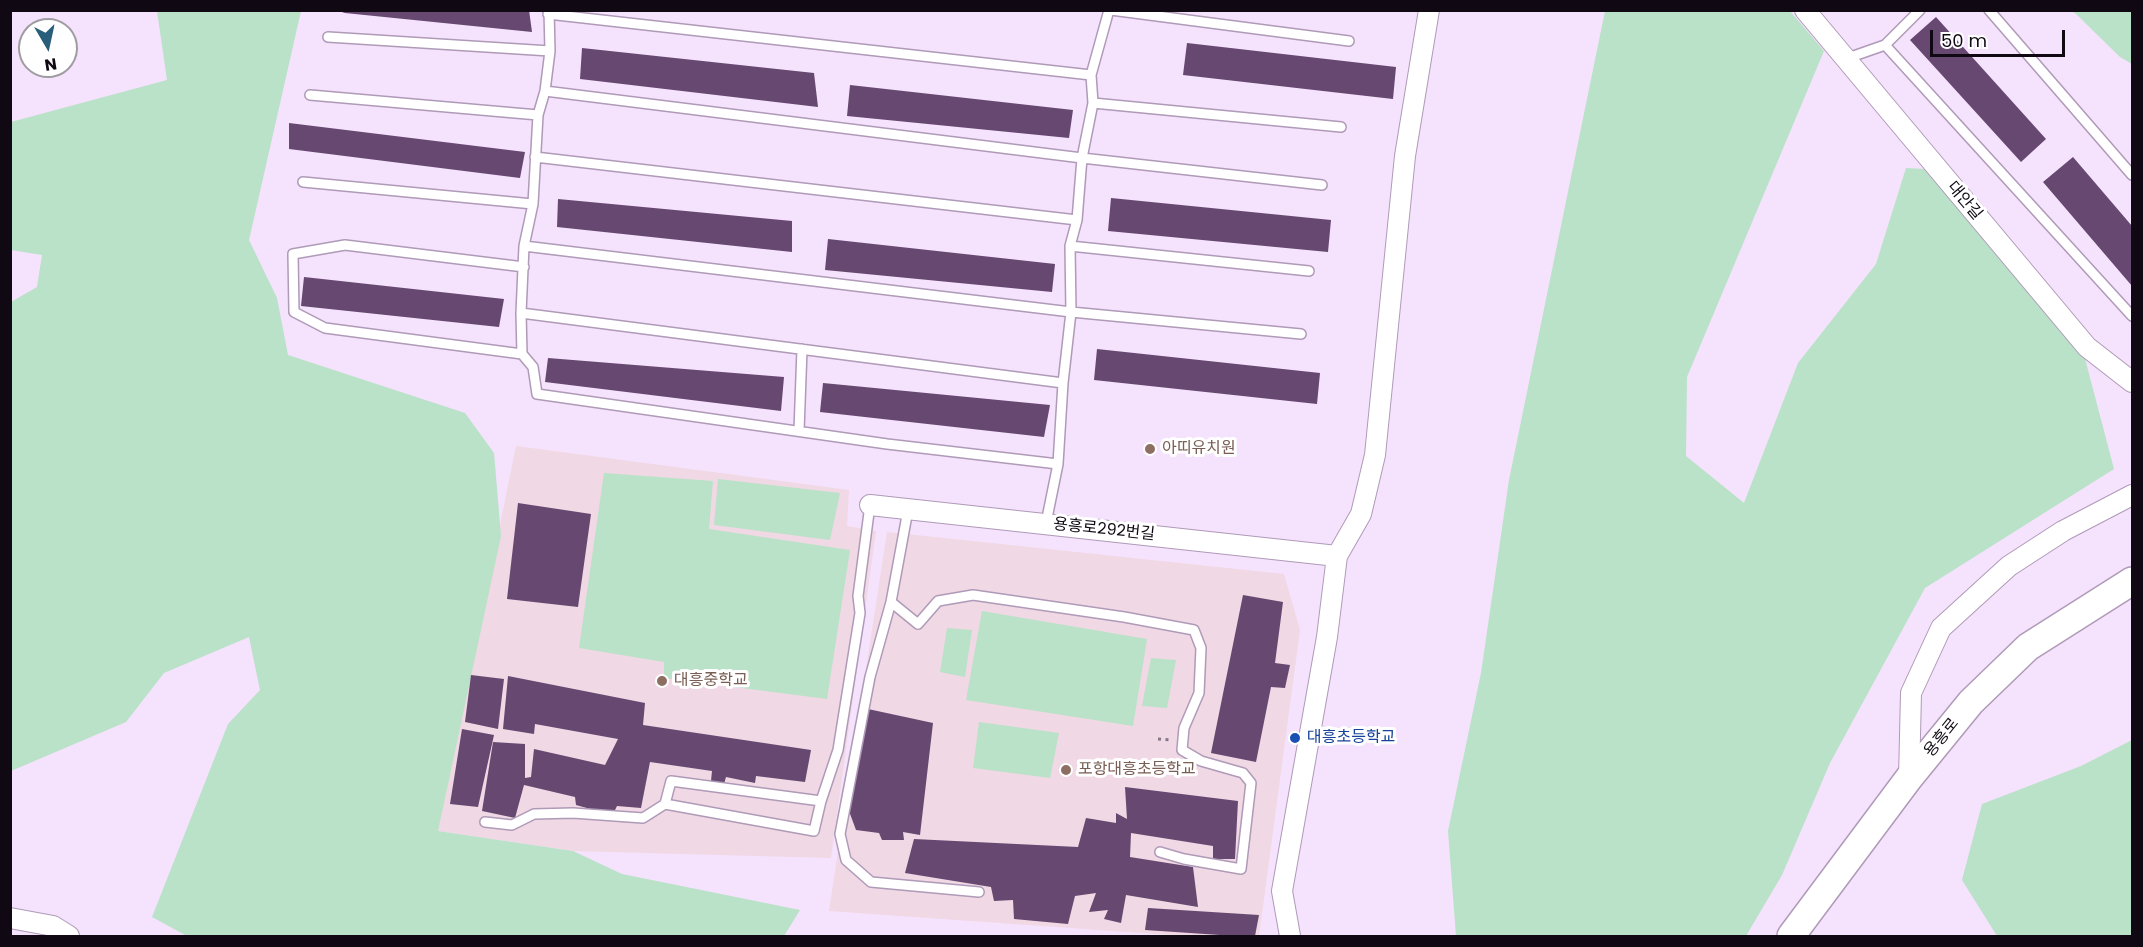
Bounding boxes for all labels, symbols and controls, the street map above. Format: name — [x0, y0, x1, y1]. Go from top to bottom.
north arrow — [18, 18, 78, 78]
scale bar — [1933, 18, 2068, 56]
text: 50 m — [1941, 28, 1987, 53]
text: N — [43, 52, 58, 77]
street label: 대안길 — [1942, 178, 1986, 224]
place label: 아띠유치원 — [1162, 439, 1236, 459]
marker: 아띠유치원 — [1143, 442, 1157, 456]
street label: 용흥로292번길 — [1052, 515, 1156, 545]
place label: 대흥중학교 — [674, 671, 748, 691]
marker: 대흥중학교 — [655, 674, 669, 688]
street label: 용흥로 — [1921, 715, 1963, 761]
place label: 대흥초등학교 — [1307, 728, 1395, 748]
marker: 대흥초등학교 — [1288, 731, 1302, 745]
place label: 포항대흥초등학교 — [1078, 760, 1196, 780]
marker: 포항대흥초등학교 — [1059, 763, 1073, 777]

